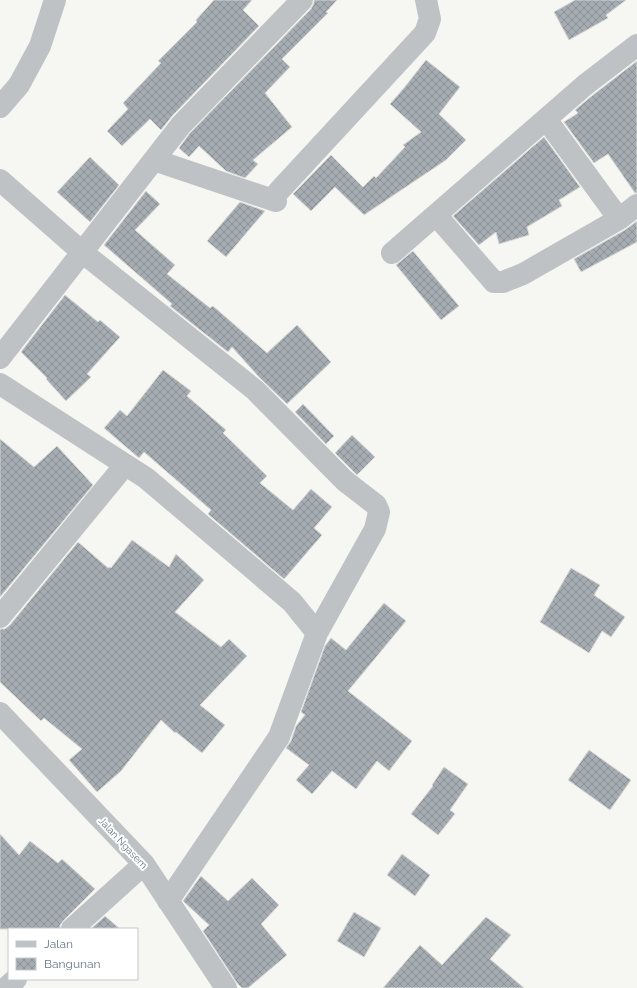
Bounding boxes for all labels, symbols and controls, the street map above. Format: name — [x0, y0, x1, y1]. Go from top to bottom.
street label: Jalan Ngasem — [97, 815, 149, 871]
legend — [8, 928, 138, 980]
text: Jalan — [44, 937, 73, 951]
text: Bangunan — [44, 957, 101, 971]

